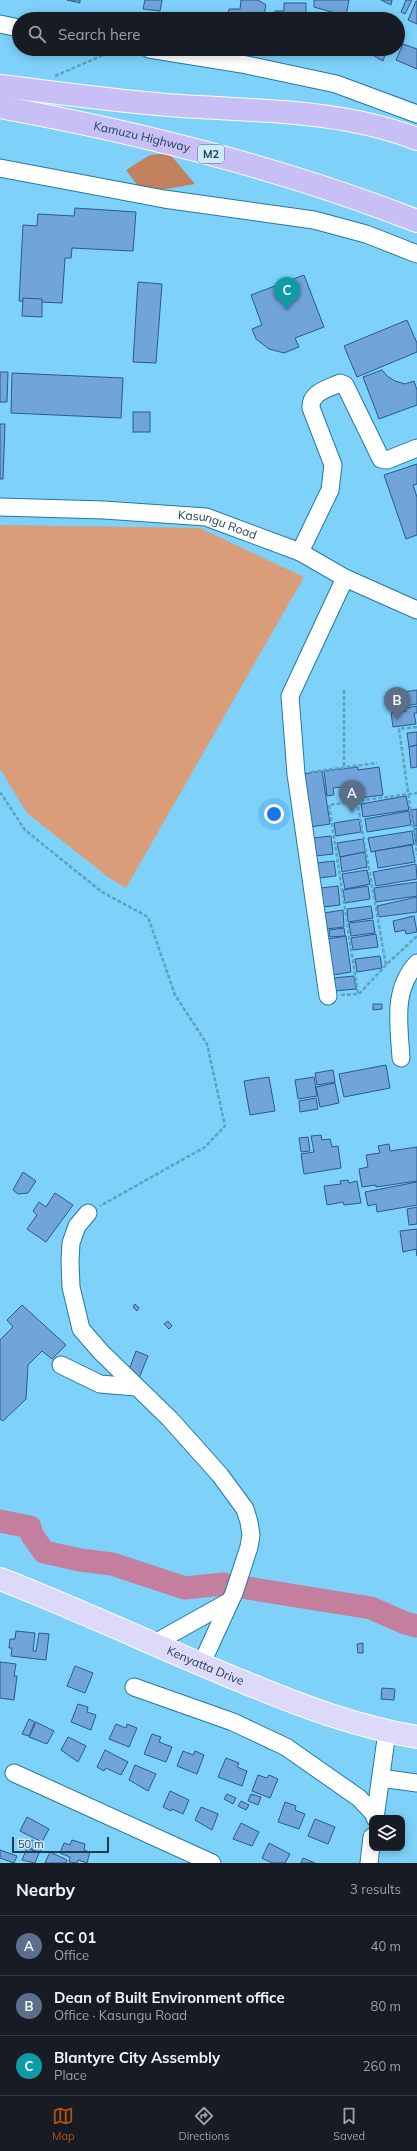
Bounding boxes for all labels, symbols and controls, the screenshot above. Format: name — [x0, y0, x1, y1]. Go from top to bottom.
search box — [12, 12, 405, 56]
icon: search — [26, 23, 48, 45]
text: Search here — [58, 25, 140, 44]
street label: Kamuzu Highway — [92, 118, 192, 155]
road number: M2 — [198, 145, 224, 163]
pin: C — [274, 277, 300, 310]
street label: Kasungu Road — [178, 507, 259, 542]
pin: B — [384, 687, 410, 720]
pin: A — [339, 780, 365, 813]
your location — [264, 804, 284, 824]
street label: Kenyatta Drive — [165, 1643, 246, 1688]
map controls — [369, 1815, 405, 1851]
button: layers — [369, 1815, 405, 1851]
scale bar — [12, 1835, 109, 1854]
text: 50 m — [18, 1837, 44, 1851]
text: Nearby — [16, 1879, 75, 1900]
text: 3 results — [350, 1881, 401, 1897]
text: CC 01 — [54, 1928, 96, 1947]
text: A — [24, 1938, 34, 1954]
text: 40 m — [371, 1938, 401, 1954]
text: Office — [54, 1947, 89, 1963]
text: Dean of Built Environment office — [54, 1988, 285, 2007]
text: B — [25, 1998, 33, 2014]
text: 80 m — [371, 1998, 401, 2014]
text: Office · Kasungu Road — [54, 2007, 187, 2023]
text: Blantyre City Assembly — [54, 2048, 220, 2067]
text: C — [25, 2058, 33, 2074]
text: 260 m — [363, 2058, 401, 2074]
text: Place — [54, 2067, 87, 2083]
tab: Map — [52, 2105, 75, 2143]
tab: Directions — [179, 2105, 229, 2143]
tab: Saved — [333, 2105, 365, 2143]

